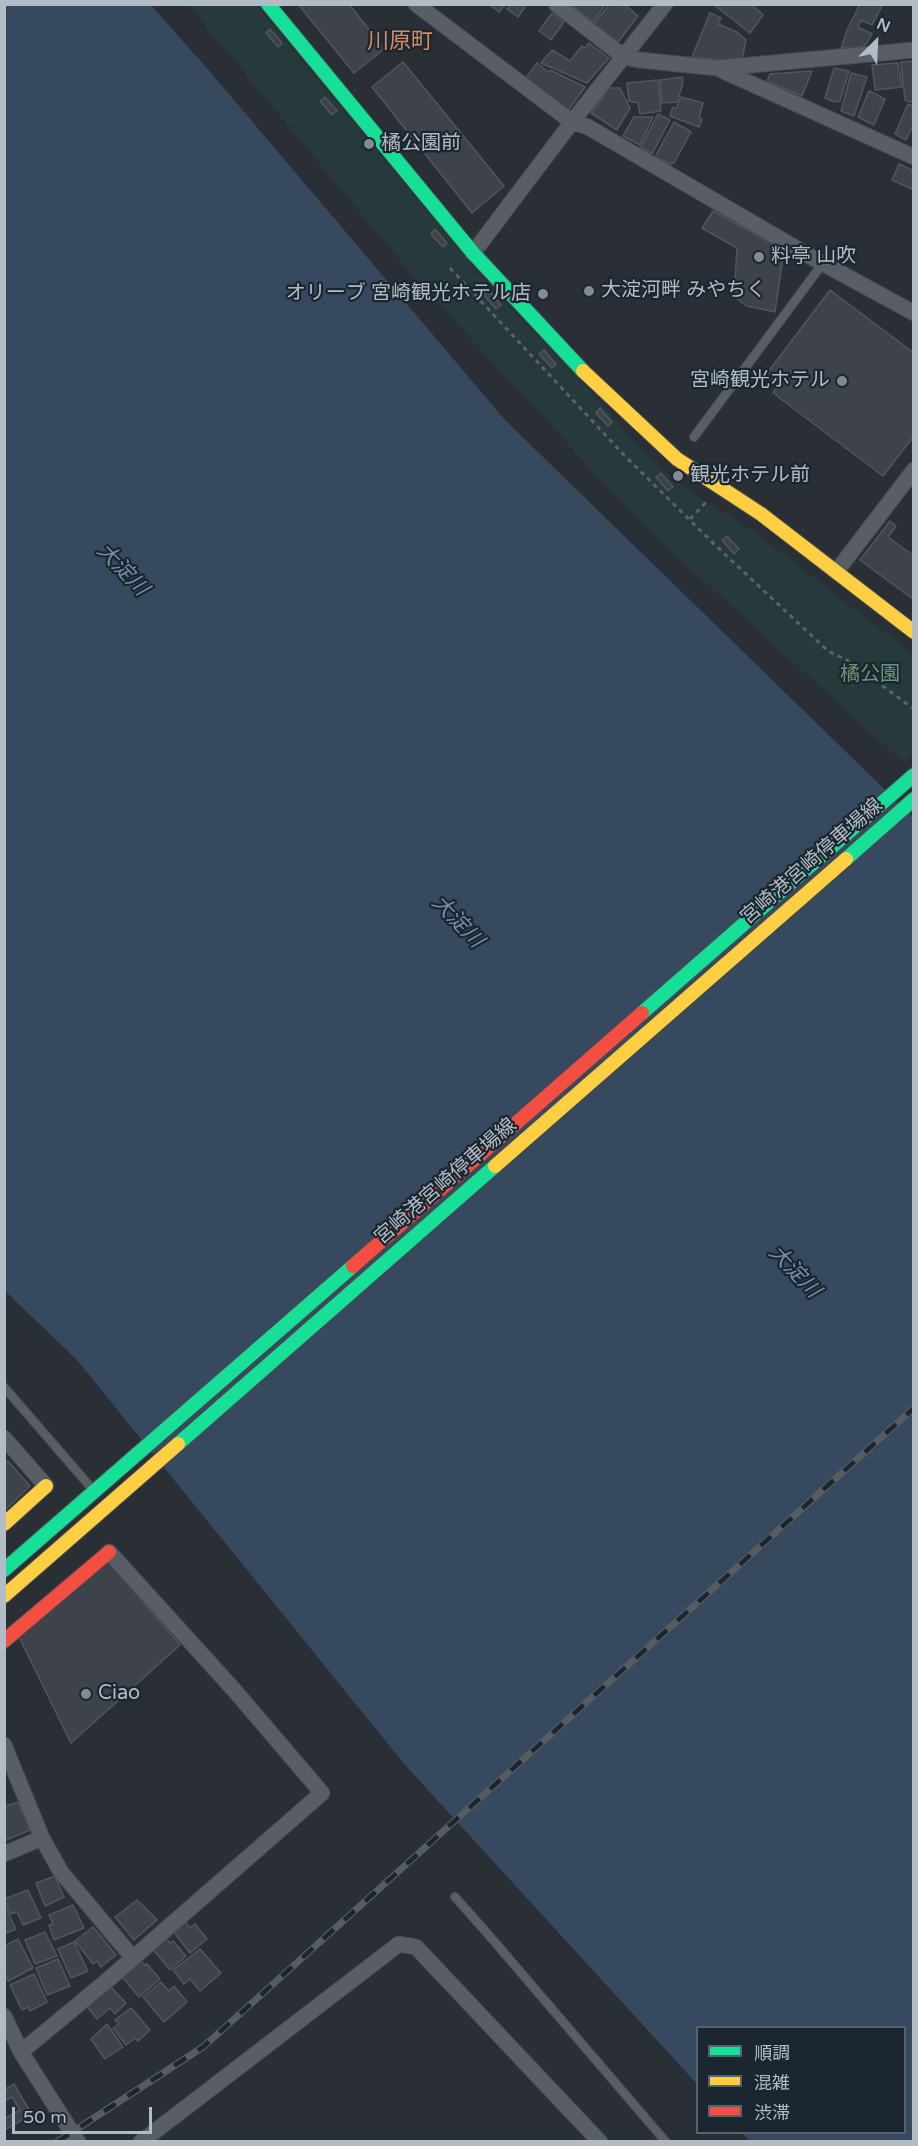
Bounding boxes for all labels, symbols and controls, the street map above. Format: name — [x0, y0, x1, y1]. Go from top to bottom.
north arrow — [846, 12, 906, 72]
text: N — [873, 14, 893, 37]
district label: 川原町 — [367, 29, 433, 55]
place label: 橘公園前 — [381, 132, 461, 156]
marker: 橘公園前 — [362, 137, 376, 151]
place label: 料亭 山吹 — [771, 245, 856, 269]
marker: 料亭 山吹 — [752, 250, 766, 264]
place label: 大淀河畔 みやちく — [601, 279, 766, 303]
place label: オリーブ 宮崎観光ホテル店 — [286, 282, 531, 306]
marker: 大淀河畔 みやちく — [582, 284, 596, 298]
marker: オリーブ 宮崎観光ホテル店 — [536, 287, 550, 301]
place label: 宮崎観光ホテル — [690, 369, 830, 393]
marker: 宮崎観光ホテル — [835, 374, 849, 388]
place label: 観光ホテル前 — [690, 464, 810, 488]
marker: 観光ホテル前 — [671, 469, 685, 483]
water label: 大淀川 — [91, 539, 153, 601]
park label: 橘公園 — [840, 663, 900, 687]
street label: 宮崎港宮崎停車場線 — [736, 794, 888, 930]
water label: 大淀川 — [426, 891, 488, 953]
street label: 宮崎港宮崎停車場線 — [370, 1114, 522, 1250]
water label: 大淀川 — [763, 1241, 825, 1303]
place label: Ciao — [98, 1682, 140, 1706]
marker: Ciao — [79, 1687, 93, 1701]
legend — [696, 2026, 906, 2134]
text: 順調 — [754, 2042, 790, 2064]
text: 混雑 — [754, 2072, 790, 2094]
scale bar — [15, 2095, 154, 2133]
text: 渋滞 — [754, 2102, 790, 2124]
text: 50 m — [23, 2106, 67, 2128]

